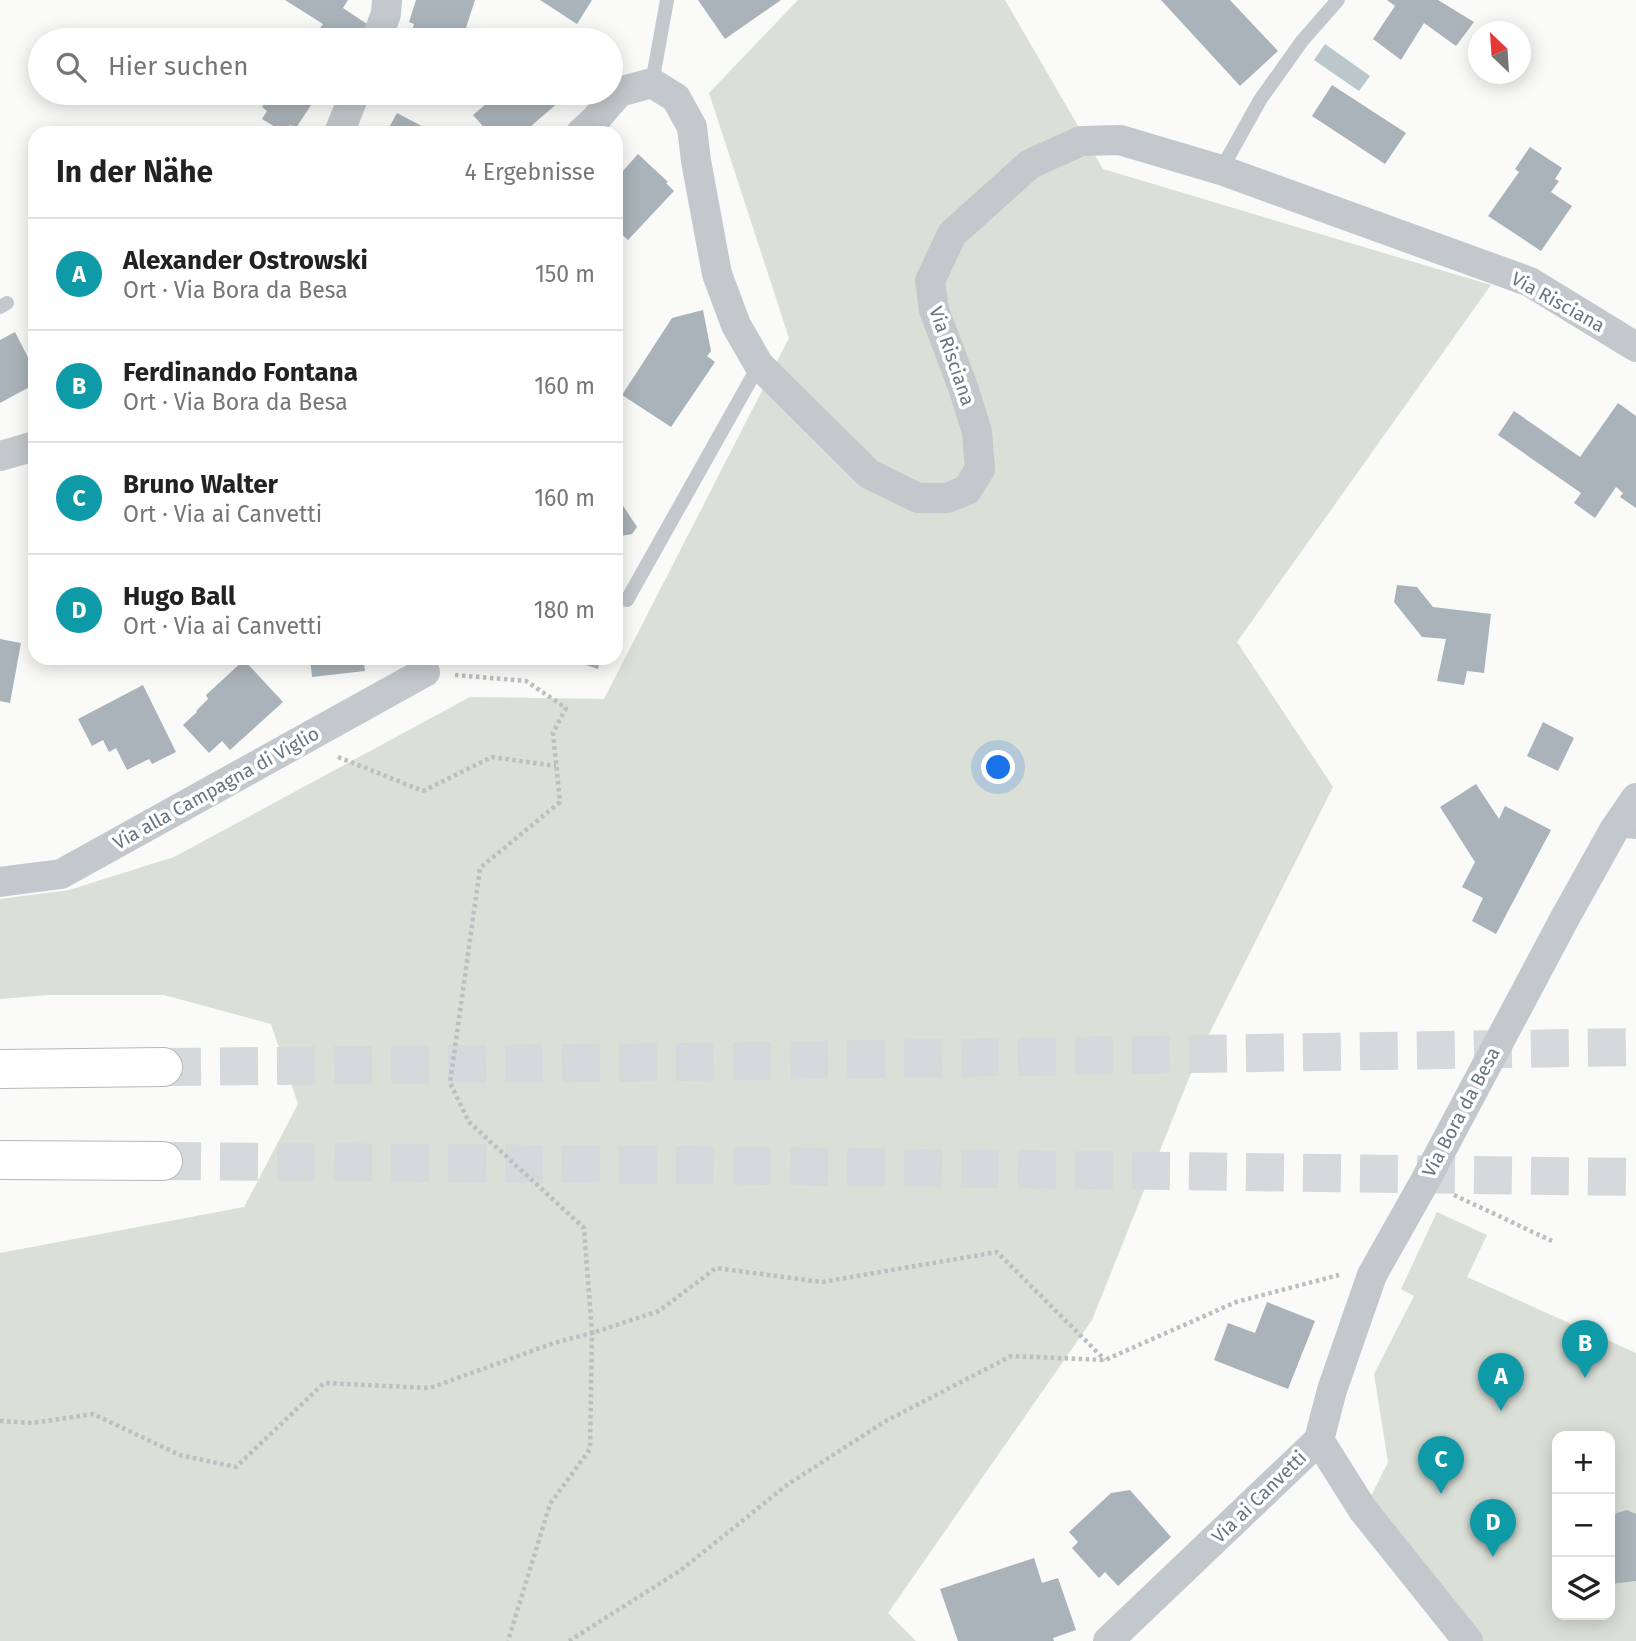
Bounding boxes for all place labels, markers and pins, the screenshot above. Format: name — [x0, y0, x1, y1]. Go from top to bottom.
pin: B — [1562, 1320, 1608, 1378]
pin: A — [1478, 1353, 1524, 1411]
pin: C — [1418, 1436, 1464, 1494]
pin: D — [1470, 1499, 1516, 1557]

